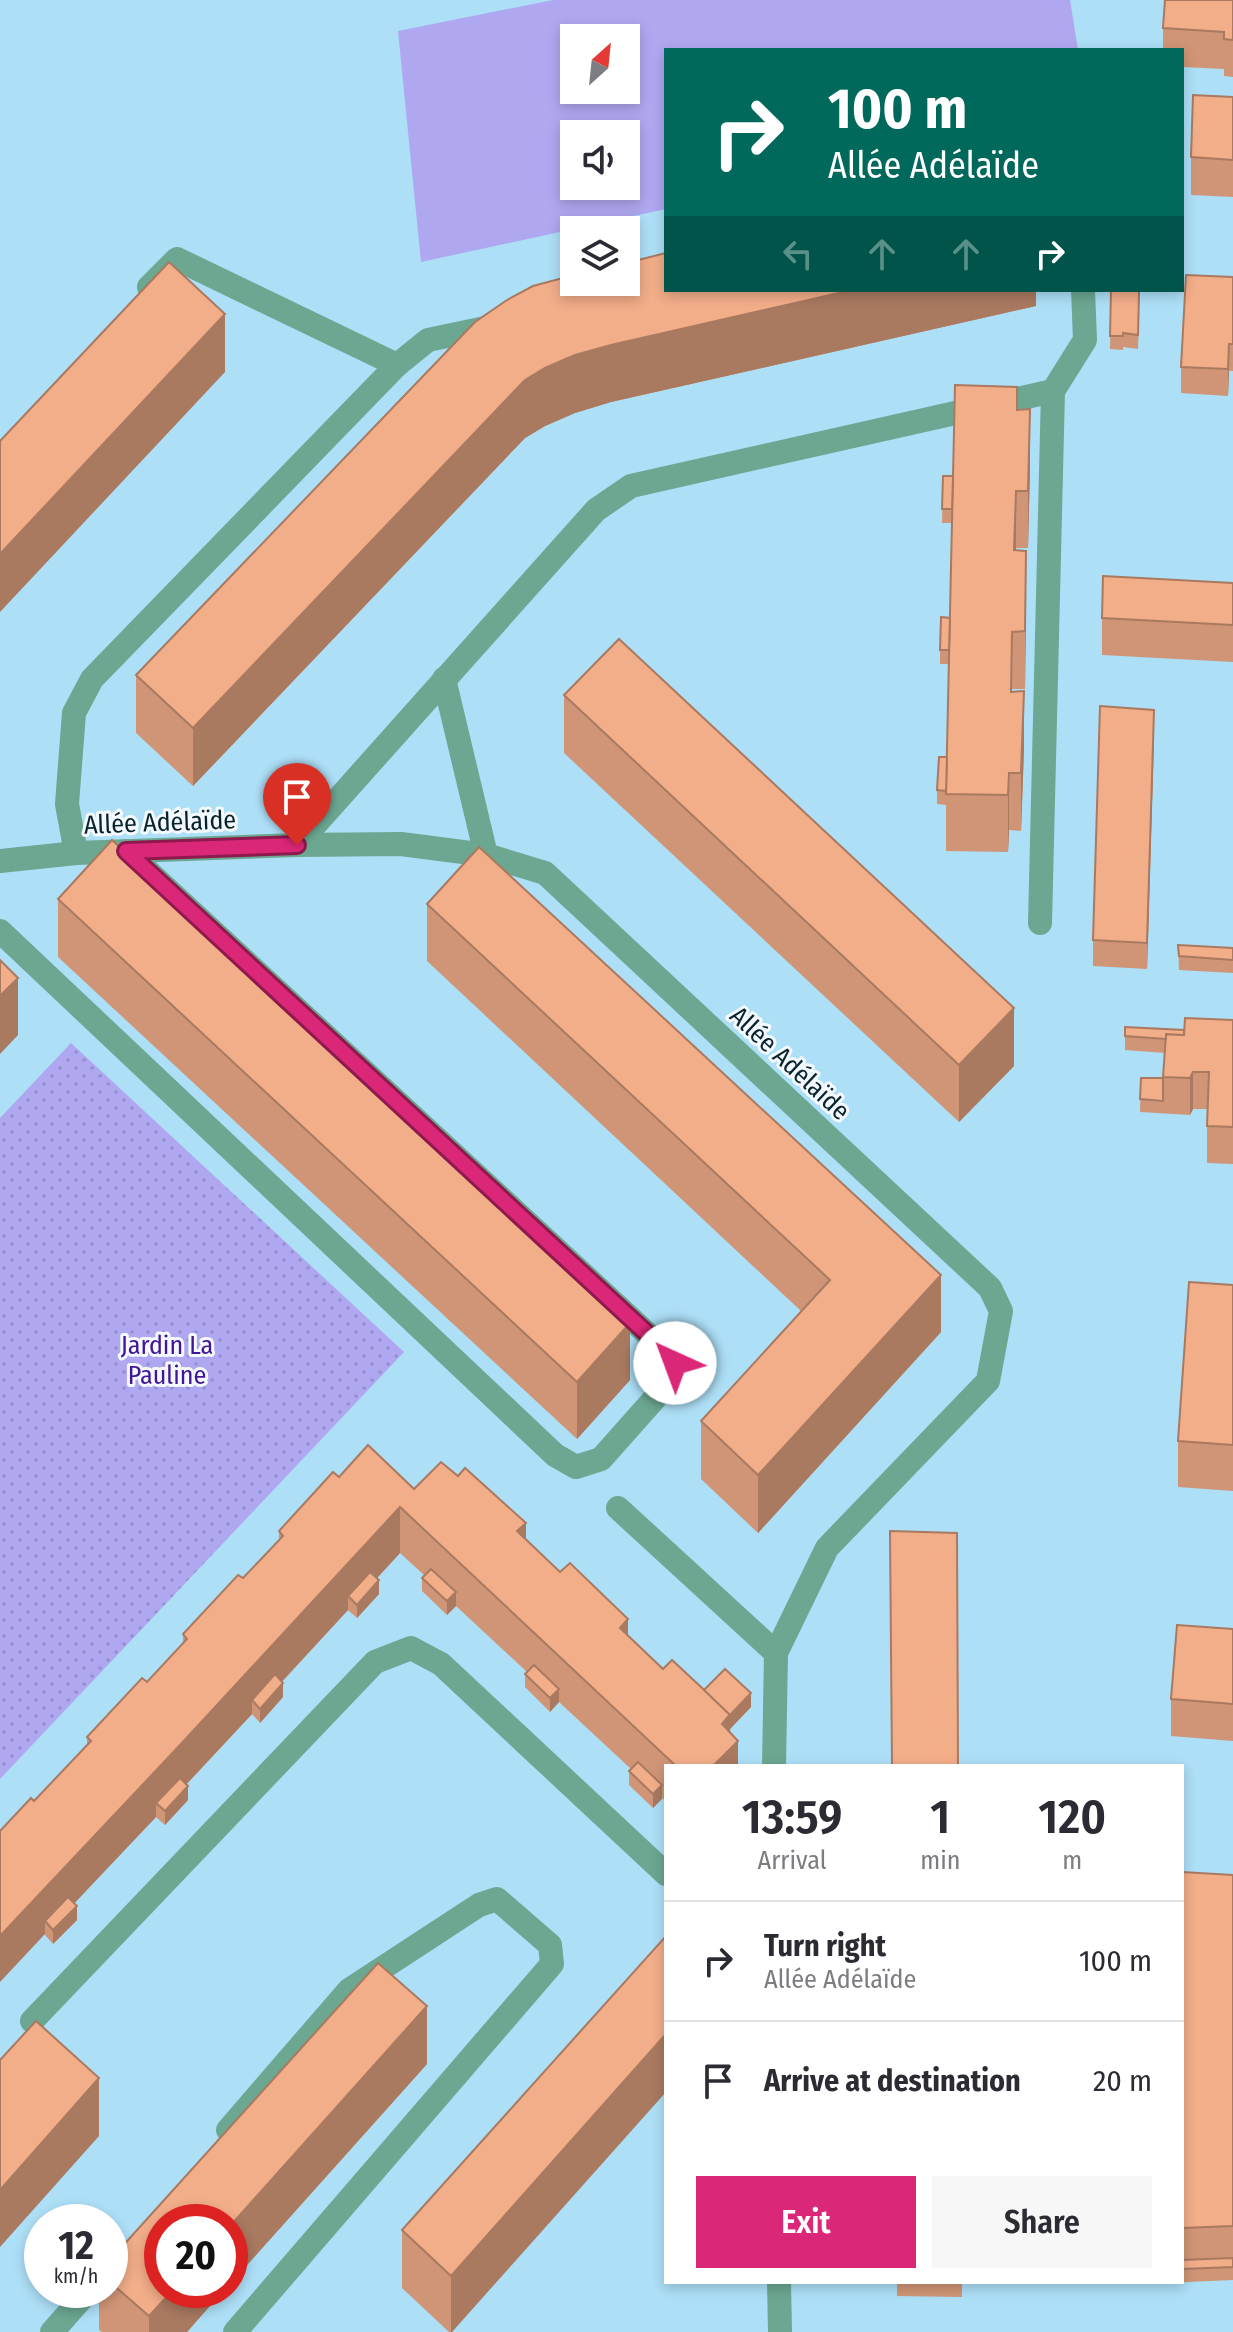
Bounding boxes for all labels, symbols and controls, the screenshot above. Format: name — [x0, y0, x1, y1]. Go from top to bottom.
north arrow — [560, 24, 640, 104]
map controls — [560, 24, 640, 296]
text: 100 m — [828, 76, 967, 143]
icon: right — [696, 80, 800, 184]
button: sound — [560, 120, 640, 200]
text: Allée Adélaïde — [828, 144, 1039, 188]
button: layers — [560, 216, 640, 296]
icon: left — [776, 232, 820, 276]
icon: ahead — [860, 232, 904, 276]
icon: ahead — [944, 232, 988, 276]
icon: right — [1028, 232, 1072, 276]
pin — [263, 763, 331, 845]
icon: arrive — [275, 775, 319, 819]
street label: Allée Adélaïde — [83, 804, 237, 841]
street label: Allée Adélaïde — [723, 1000, 856, 1127]
position arrow — [633, 1321, 717, 1405]
park label: Jardin La Pauline — [121, 1330, 213, 1391]
text: 13:59 — [742, 1788, 842, 1846]
text: 1 — [930, 1788, 950, 1846]
text: 120 — [1038, 1788, 1106, 1846]
text: Arrival — [758, 1845, 827, 1876]
text: min — [920, 1845, 960, 1876]
text: m — [1062, 1845, 1082, 1876]
text: Turn right — [764, 1928, 886, 1964]
icon: right — [696, 1939, 740, 1983]
text: 100 m — [1079, 1943, 1152, 1979]
text: Allée Adélaïde — [764, 1964, 916, 1995]
icon: arrive — [696, 2059, 740, 2103]
text: Arrive at destination — [764, 2063, 1021, 2099]
text: 20 m — [1093, 2063, 1152, 2099]
button: Exit — [696, 2176, 916, 2268]
button: Share — [932, 2176, 1152, 2268]
speed limit sign: 20 — [144, 2204, 248, 2308]
text: 12 — [58, 2222, 94, 2270]
text: km/h — [54, 2264, 98, 2288]

